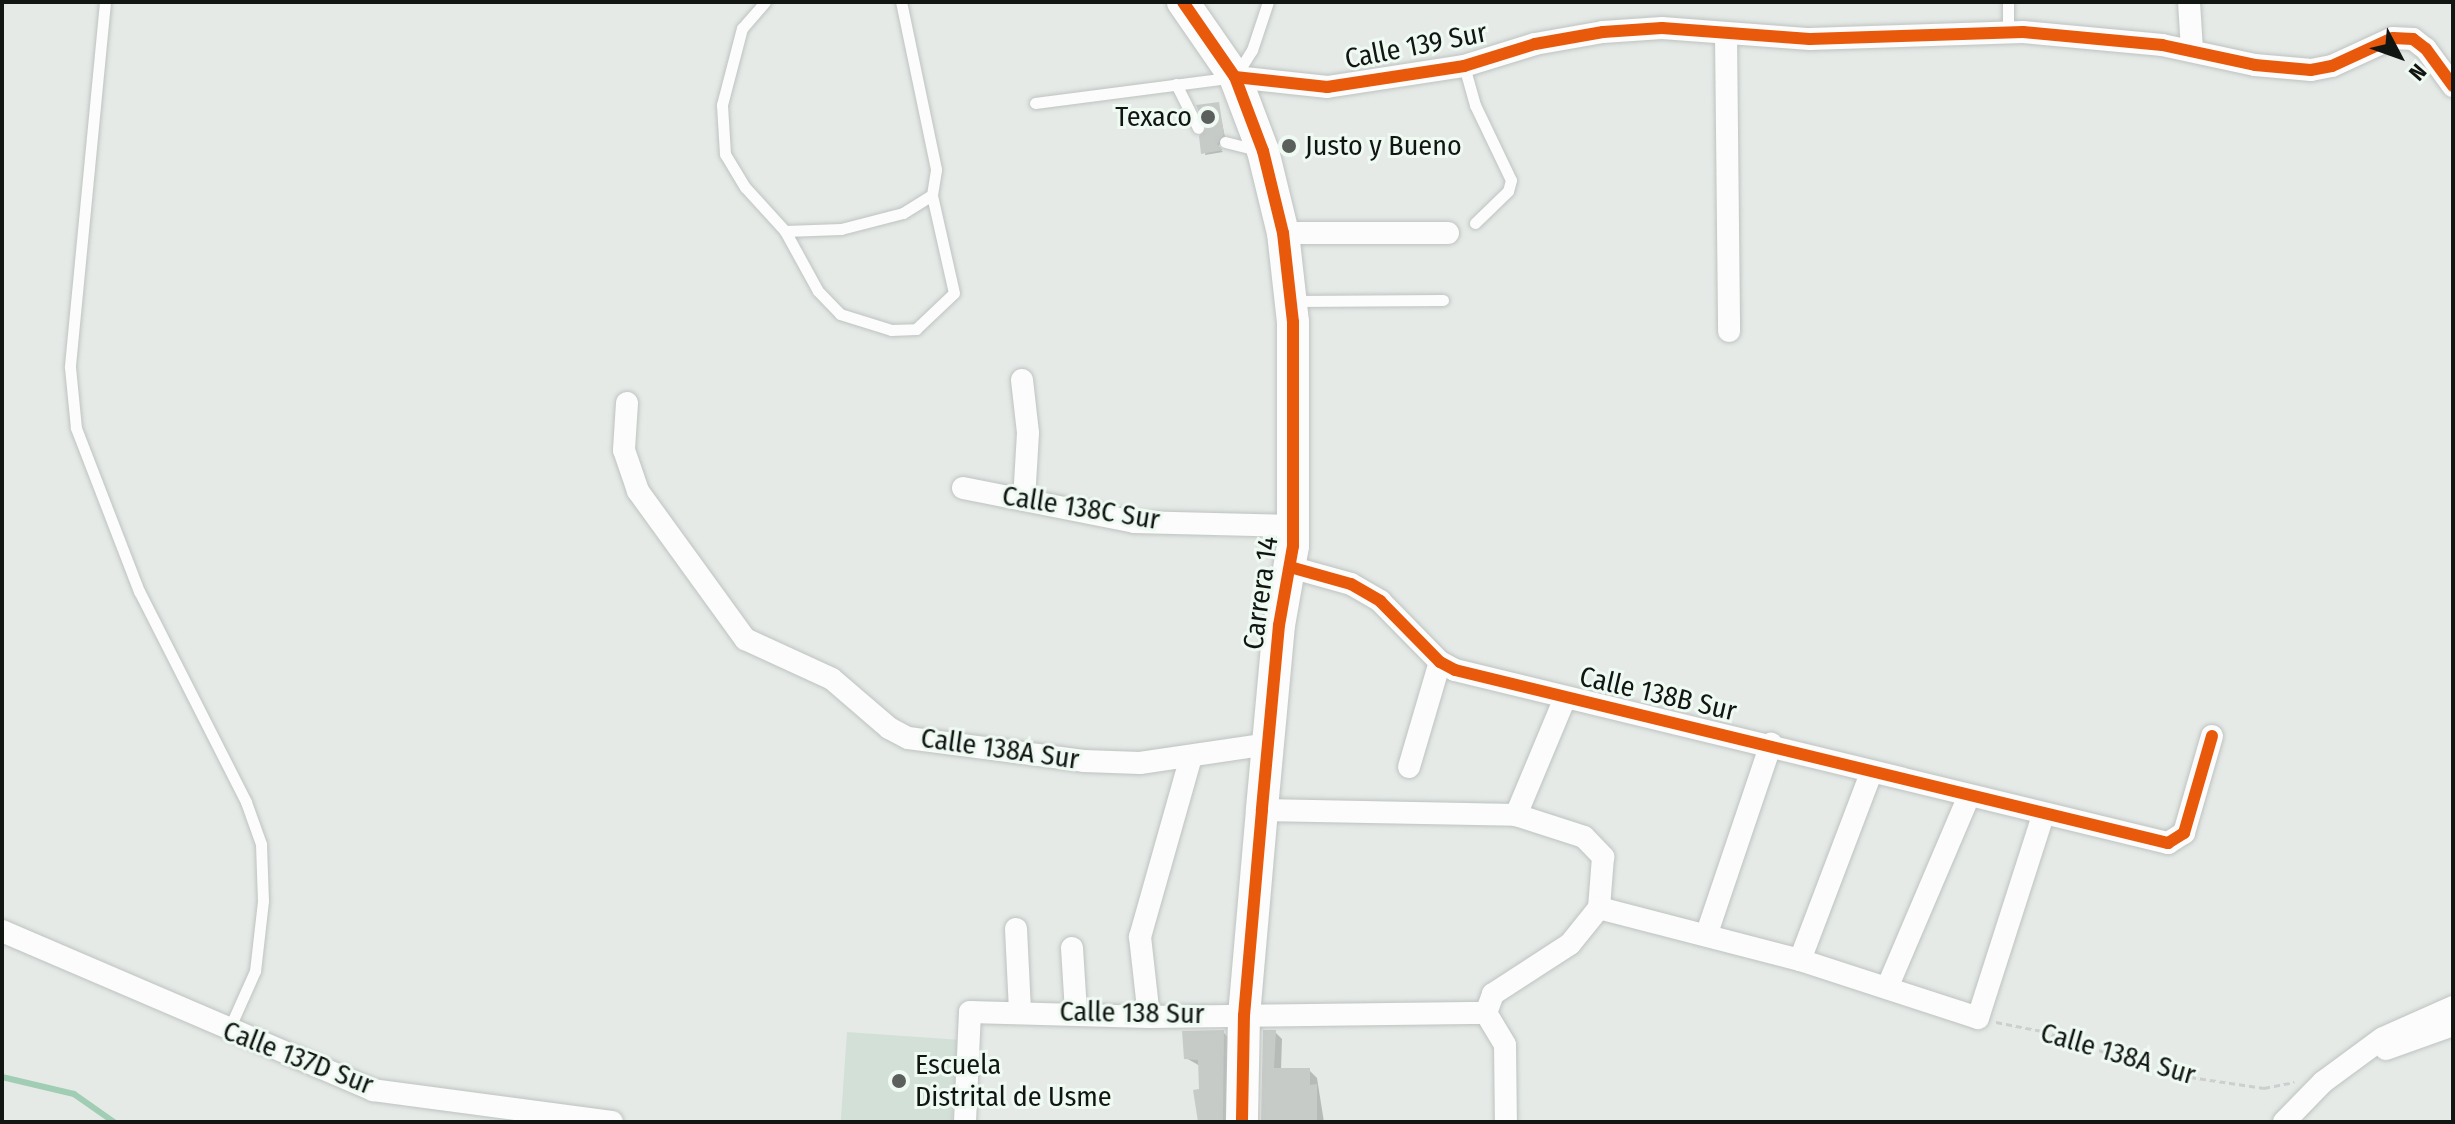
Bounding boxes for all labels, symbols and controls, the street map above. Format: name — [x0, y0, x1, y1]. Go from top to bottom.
street label: Calle 139 Sur — [1342, 16, 1490, 76]
north arrow — [2359, 16, 2439, 96]
text: N — [2403, 58, 2432, 86]
place label: Texaco — [1115, 100, 1192, 134]
marker: Texaco — [1199, 108, 1217, 126]
place label: Justo y Bueno — [1305, 129, 1462, 163]
marker: Justo y Bueno — [1280, 137, 1298, 155]
street label: Calle 138C Sur — [1000, 479, 1162, 537]
street label: Carrera 14 — [1236, 534, 1286, 652]
street label: Calle 138B Sur — [1576, 660, 1740, 728]
street label: Calle 138A Sur — [919, 721, 1081, 777]
street label: Calle 138 Sur — [1059, 995, 1205, 1031]
street label: Calle 137D Sur — [218, 1014, 378, 1102]
street label: Calle 138A Sur — [2037, 1016, 2199, 1092]
place label: Escuela Distrital de Usme — [915, 1048, 1112, 1114]
marker: Escuela Distrital de Usme — [890, 1072, 908, 1090]

